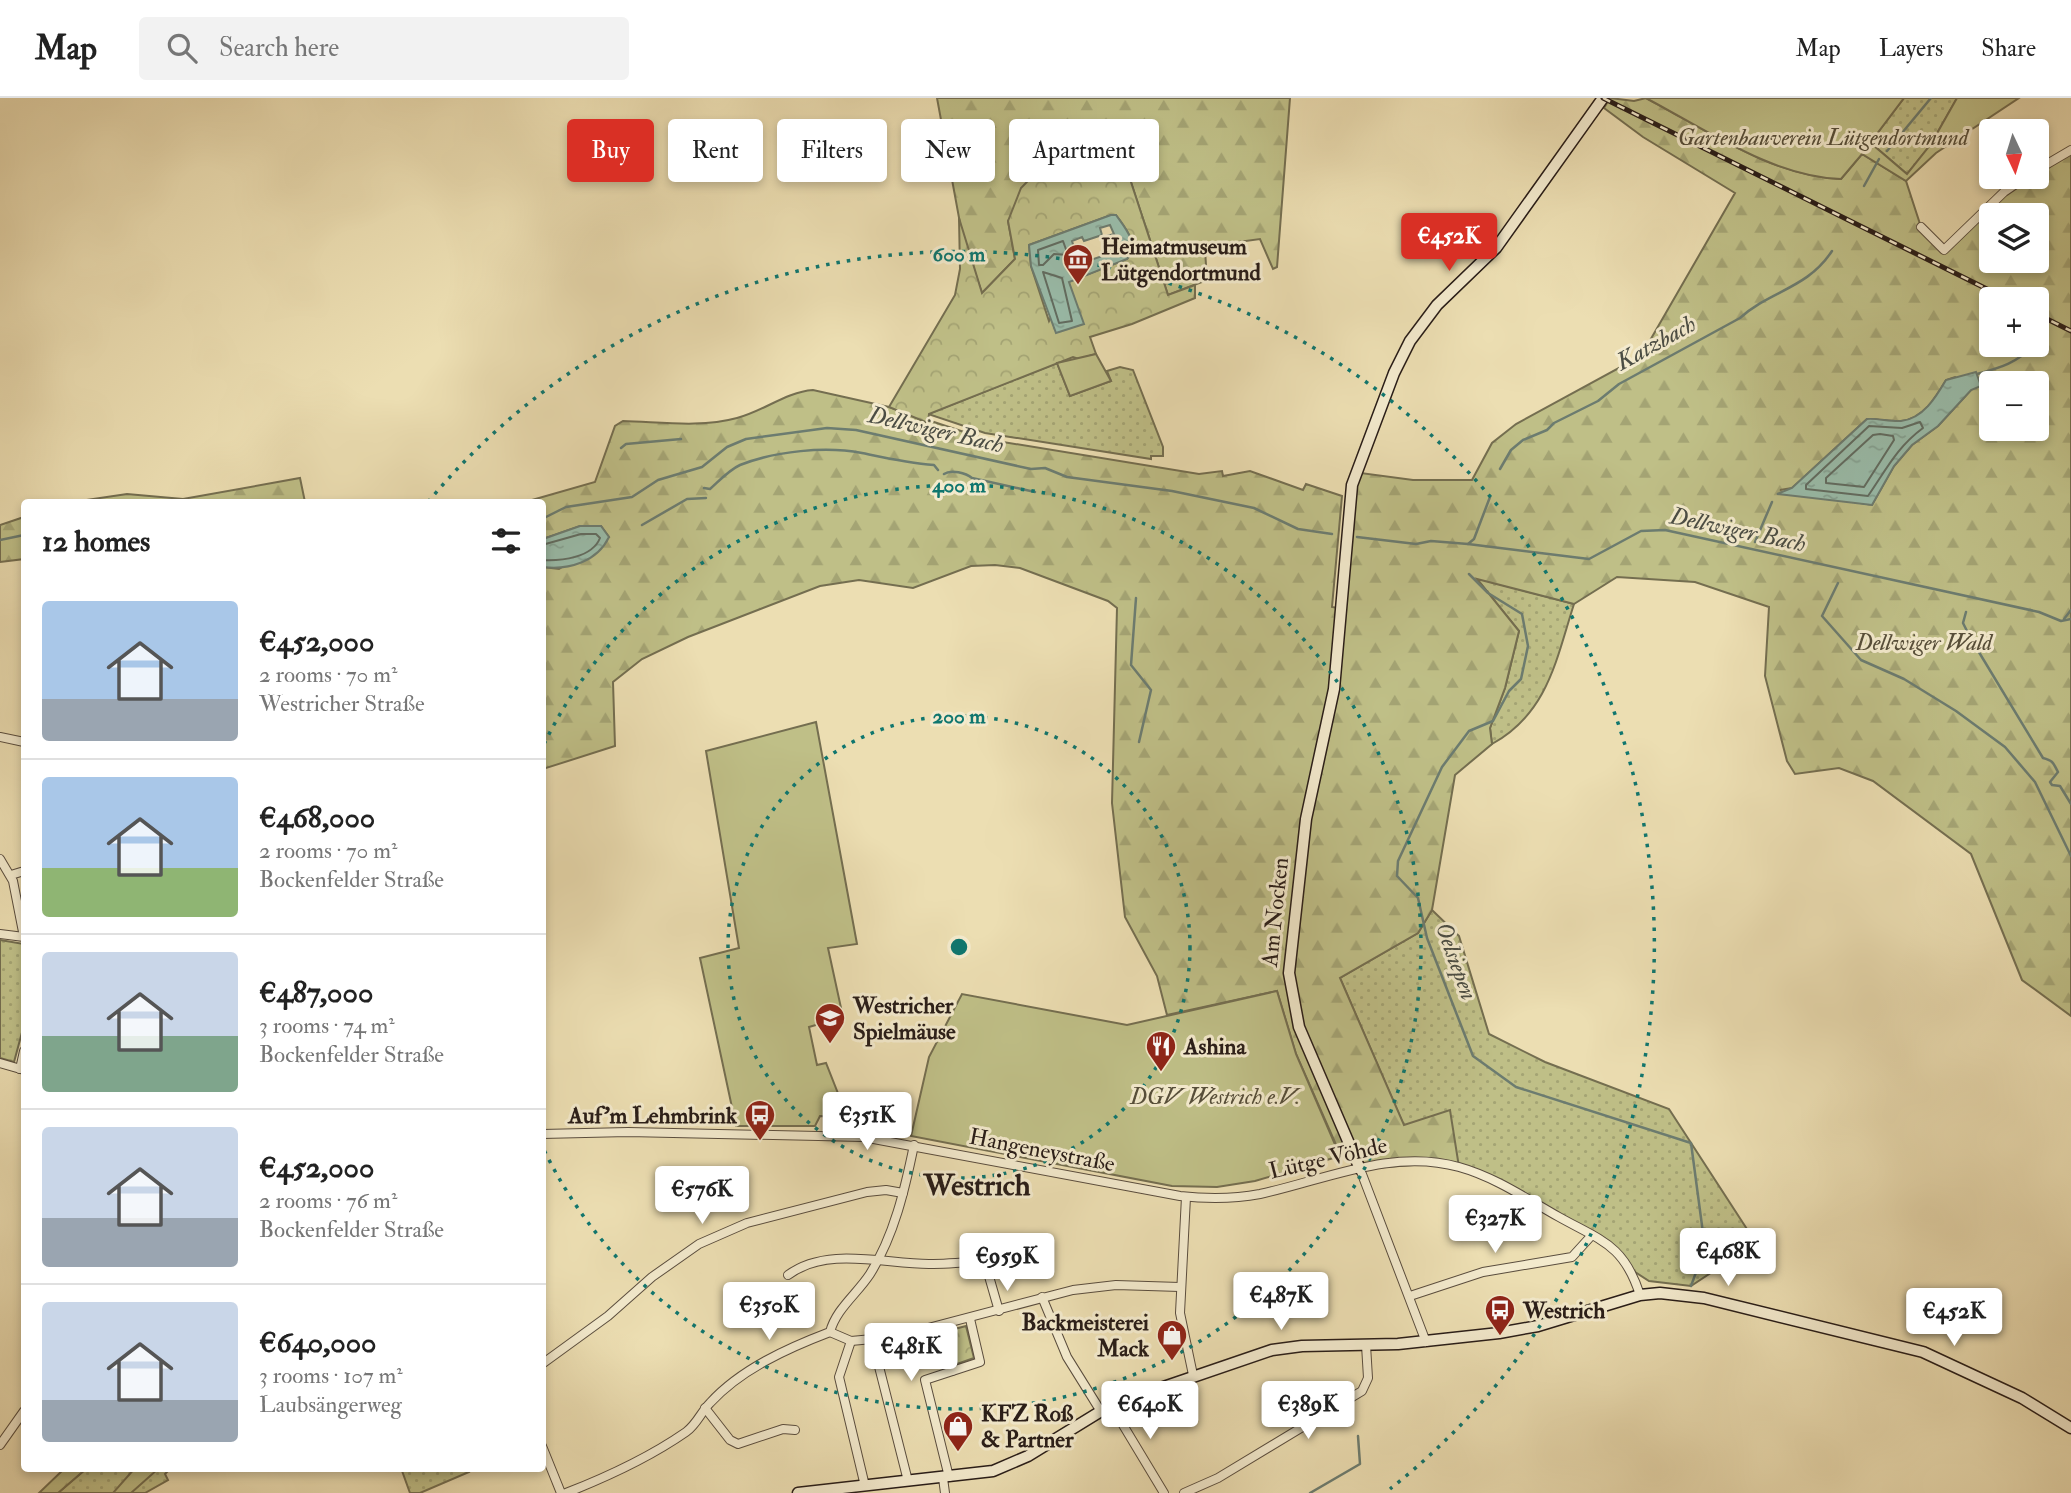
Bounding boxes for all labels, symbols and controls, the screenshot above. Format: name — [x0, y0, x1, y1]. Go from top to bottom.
search box — [139, 17, 629, 80]
text: Map — [35, 28, 97, 69]
icon: search — [163, 29, 201, 67]
text: Search here — [219, 32, 339, 64]
text: Map — [1796, 33, 1841, 64]
text: Layers — [1879, 33, 1943, 64]
text: Share — [1981, 33, 2036, 64]
chip: Buy — [567, 119, 654, 182]
chip: Rent — [668, 119, 763, 182]
chip: Filters — [777, 119, 887, 182]
chip: New — [901, 119, 995, 182]
chip: Apartment — [1009, 119, 1159, 182]
north arrow — [1979, 119, 2049, 189]
map controls — [1979, 119, 2049, 441]
park label: Gartenbauverein Lütgendortmund — [1678, 123, 1970, 152]
button: layers — [1979, 203, 2049, 273]
pin: €452K — [1400, 214, 1498, 273]
text: €452K — [1417, 221, 1481, 250]
place label: Heimatmuseum Lütgendortmund — [1101, 232, 1261, 288]
text: 600 m — [933, 241, 986, 268]
museum icon: Heimatmuseum Lütgendortmund — [1061, 242, 1095, 286]
button: + — [1979, 287, 2049, 357]
water label: Katzbach — [1609, 308, 1702, 378]
button: − — [1979, 371, 2049, 441]
water label: Dellwiger Bach — [864, 399, 1007, 461]
text: 400 m — [931, 472, 986, 499]
water label: Dellwiger Bach — [1666, 500, 1809, 560]
icon: filters — [487, 522, 525, 560]
text: 12 homes — [42, 523, 150, 560]
text: €452,000 — [259, 623, 374, 660]
park label: Dellwiger Wald — [1855, 628, 1993, 657]
icon: home — [98, 629, 182, 713]
text: 2 rooms · 70 m² — [259, 660, 398, 689]
text: Westricher Straße — [259, 689, 425, 718]
text: 200 m — [933, 703, 986, 730]
text: €468,000 — [259, 799, 375, 836]
icon: home — [98, 805, 182, 889]
text: 2 rooms · 70 m² — [259, 836, 398, 865]
street label: Am Nocken — [1255, 856, 1295, 969]
text: Bockenfelder Straße — [259, 865, 444, 894]
water label: Oelsiepen — [1428, 918, 1484, 1004]
centre of rings — [947, 935, 971, 959]
text: €487,000 — [259, 974, 373, 1011]
icon: home — [98, 980, 182, 1064]
place label: Westricher Spielmäuse — [852, 991, 956, 1047]
school or university icon: Westricher Spielmäuse — [813, 1001, 847, 1045]
text: 3 rooms · 74 m² — [259, 1011, 395, 1040]
restaurant icon: Ashina — [1144, 1029, 1178, 1073]
place label: Ashina — [1183, 1032, 1247, 1061]
text: Bockenfelder Straße — [259, 1040, 444, 1069]
park label: DGV Westrich e.V. — [1129, 1082, 1302, 1111]
pin: €351K — [818, 1093, 916, 1152]
bus stop icon: Auf'm Lehmbrink — [743, 1098, 777, 1142]
text: €351K — [839, 1100, 895, 1129]
place label: Auf'm Lehmbrink — [567, 1101, 738, 1130]
street label: Hangeneystraße — [967, 1122, 1118, 1178]
street label: Lütge Vöhde — [1266, 1130, 1390, 1186]
text: €452,000 — [259, 1149, 374, 1186]
icon: home — [98, 1155, 182, 1239]
pin: €576K — [653, 1166, 751, 1226]
district label: Westrich — [922, 1167, 1031, 1204]
text: €576K — [671, 1174, 733, 1203]
text: 2 rooms · 76 m² — [259, 1186, 397, 1215]
pin: €327K — [1446, 1196, 1544, 1255]
text: €327K — [1465, 1203, 1525, 1232]
text: Bockenfelder Straße — [259, 1215, 444, 1244]
pin: €468K — [1679, 1228, 1777, 1288]
pin: €959K — [958, 1234, 1056, 1293]
text: €468K — [1696, 1236, 1760, 1265]
text: €959K — [975, 1241, 1039, 1270]
pin: €487K — [1232, 1272, 1330, 1332]
text: €487K — [1249, 1280, 1313, 1309]
pin: €350K — [720, 1282, 818, 1342]
pin: €452K — [1905, 1288, 2003, 1348]
text: €350K — [739, 1290, 799, 1319]
bus stop icon: Westrich — [1483, 1293, 1517, 1337]
place label: Westrich — [1522, 1296, 1605, 1325]
text: €452K — [1922, 1296, 1986, 1325]
place label: Backmeisterei Mack — [1022, 1308, 1150, 1363]
shop icon: Backmeisterei Mack — [1155, 1318, 1189, 1362]
text: €640,000 — [259, 1324, 377, 1361]
pin: €481K — [862, 1324, 960, 1383]
icon: home — [98, 1330, 182, 1414]
text: €481K — [881, 1331, 941, 1360]
text: 3 rooms · 107 m² — [259, 1361, 403, 1390]
pin: €640K — [1101, 1382, 1199, 1441]
pin: €389K — [1259, 1382, 1357, 1441]
text: €640K — [1117, 1389, 1183, 1418]
text: €389K — [1278, 1389, 1338, 1418]
text: Laubsängerweg — [259, 1390, 402, 1419]
place label: KFZ Roß & Partner — [981, 1399, 1074, 1454]
shop icon: KFZ Roß & Partner — [941, 1409, 975, 1453]

